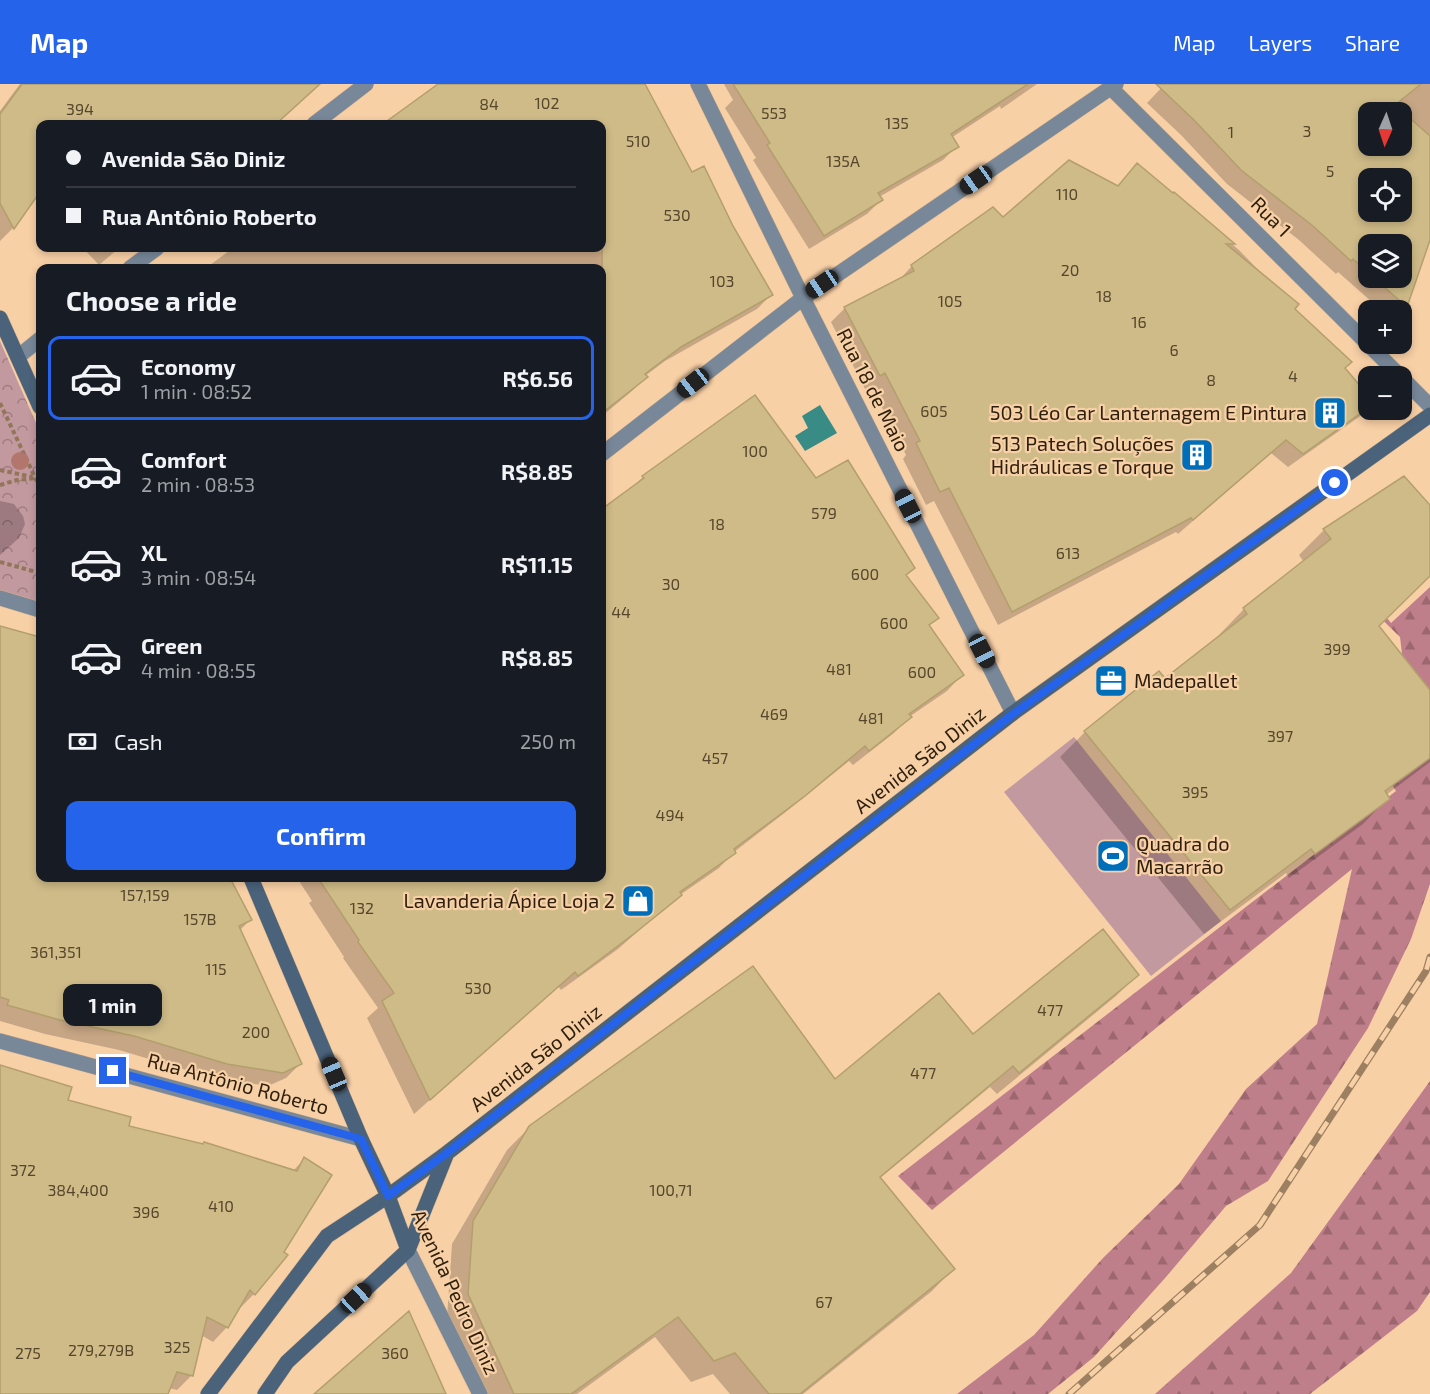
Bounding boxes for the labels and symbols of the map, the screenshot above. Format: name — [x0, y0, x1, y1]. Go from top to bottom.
house number: 102 — [534, 93, 560, 112]
house number: 84 — [479, 94, 499, 113]
house number: 394 — [66, 99, 94, 118]
north arrow — [1358, 102, 1412, 156]
house number: 553 — [761, 103, 787, 122]
house number: 135 — [885, 113, 909, 132]
house number: 3 — [1303, 121, 1311, 140]
house number: 1 — [1228, 122, 1234, 141]
house number: 510 — [626, 131, 650, 150]
house number: 135A — [826, 151, 860, 170]
house number: 5 — [1326, 161, 1334, 180]
car — [956, 162, 996, 198]
house number: 110 — [1056, 184, 1078, 203]
street label: Rua 1 — [1247, 191, 1297, 241]
house number: 530 — [663, 205, 691, 224]
house number: 20 — [1061, 260, 1079, 279]
car — [802, 266, 842, 302]
house number: 103 — [710, 271, 734, 290]
house number: 18 — [1096, 286, 1112, 305]
house number: 105 — [938, 291, 962, 310]
house number: 16 — [1131, 312, 1147, 331]
street label: Rua 18 de Maio — [832, 324, 915, 455]
house number: 6 — [1169, 340, 1179, 359]
car — [673, 365, 713, 401]
house number: 4 — [1288, 366, 1298, 385]
house number: 8 — [1206, 370, 1216, 389]
building icon: 503 Léo Car Lanternagem E Pintura — [1312, 395, 1348, 431]
place label: 503 Léo Car Lanternagem E Pintura — [990, 400, 1307, 424]
house number: 605 — [920, 401, 948, 420]
place label: 513 Patech Soluções Hidráulicas e Torque — [991, 431, 1174, 478]
building icon: 513 Patech Soluções Hidráulicas e Torque — [1179, 437, 1215, 473]
house number: 100 — [742, 441, 768, 460]
route start — [1321, 469, 1348, 496]
car — [892, 486, 924, 526]
house number: 579 — [811, 503, 837, 522]
house number: 18 — [709, 514, 725, 533]
house number: 613 — [1056, 543, 1080, 562]
house number: 600 — [851, 564, 879, 583]
house number: 30 — [662, 574, 680, 593]
house number: 44 — [611, 602, 631, 621]
house number: 600 — [880, 613, 908, 632]
car — [966, 631, 998, 671]
house number: 399 — [1323, 639, 1351, 658]
house number: 481 — [826, 659, 852, 678]
house number: 600 — [908, 662, 936, 681]
office icon: Madepallet — [1093, 663, 1129, 699]
place label: Madepallet — [1134, 668, 1238, 692]
street label: Avenida São Diniz — [849, 701, 990, 818]
house number: 469 — [760, 704, 788, 723]
house number: 481 — [858, 708, 884, 727]
house number: 397 — [1267, 726, 1293, 745]
house number: 457 — [702, 748, 728, 767]
house number: 395 — [1182, 782, 1208, 801]
house number: 494 — [656, 805, 685, 824]
place label: Quadra do Macarrão — [1136, 831, 1230, 878]
sports icon: Quadra do Macarrão — [1095, 838, 1131, 874]
shop icon: Lavanderia Ápice Loja 2 — [620, 883, 656, 919]
house number: 157,159 — [120, 885, 170, 904]
place label: Lavanderia Ápice Loja 2 — [403, 888, 615, 912]
house number: 132 — [350, 898, 374, 917]
house number: 157B — [183, 909, 217, 928]
house number: 361,351 — [30, 942, 82, 961]
house number: 115 — [205, 959, 227, 978]
house number: 530 — [464, 978, 492, 997]
callout: 1 min — [63, 984, 162, 1026]
street label: Avenida São Diniz — [465, 999, 606, 1116]
house number: 477 — [1037, 1000, 1063, 1019]
house number: 200 — [242, 1022, 270, 1041]
street label: Rua Antônio Roberto — [145, 1047, 332, 1119]
car — [319, 1054, 349, 1094]
route end — [99, 1057, 126, 1084]
house number: 477 — [910, 1063, 936, 1082]
house number: 372 — [10, 1160, 36, 1179]
house number: 384,400 — [47, 1180, 109, 1199]
house number: 100,71 — [649, 1180, 693, 1199]
house number: 410 — [208, 1196, 234, 1215]
house number: 396 — [132, 1202, 160, 1221]
street label: Avenida Pedro Diniz — [407, 1205, 505, 1378]
car — [337, 1279, 375, 1317]
house number: 67 — [815, 1292, 833, 1311]
house number: 325 — [164, 1337, 190, 1356]
house number: 279,279B — [68, 1340, 134, 1359]
house number: 275 — [15, 1343, 41, 1362]
house number: 360 — [381, 1343, 409, 1362]

